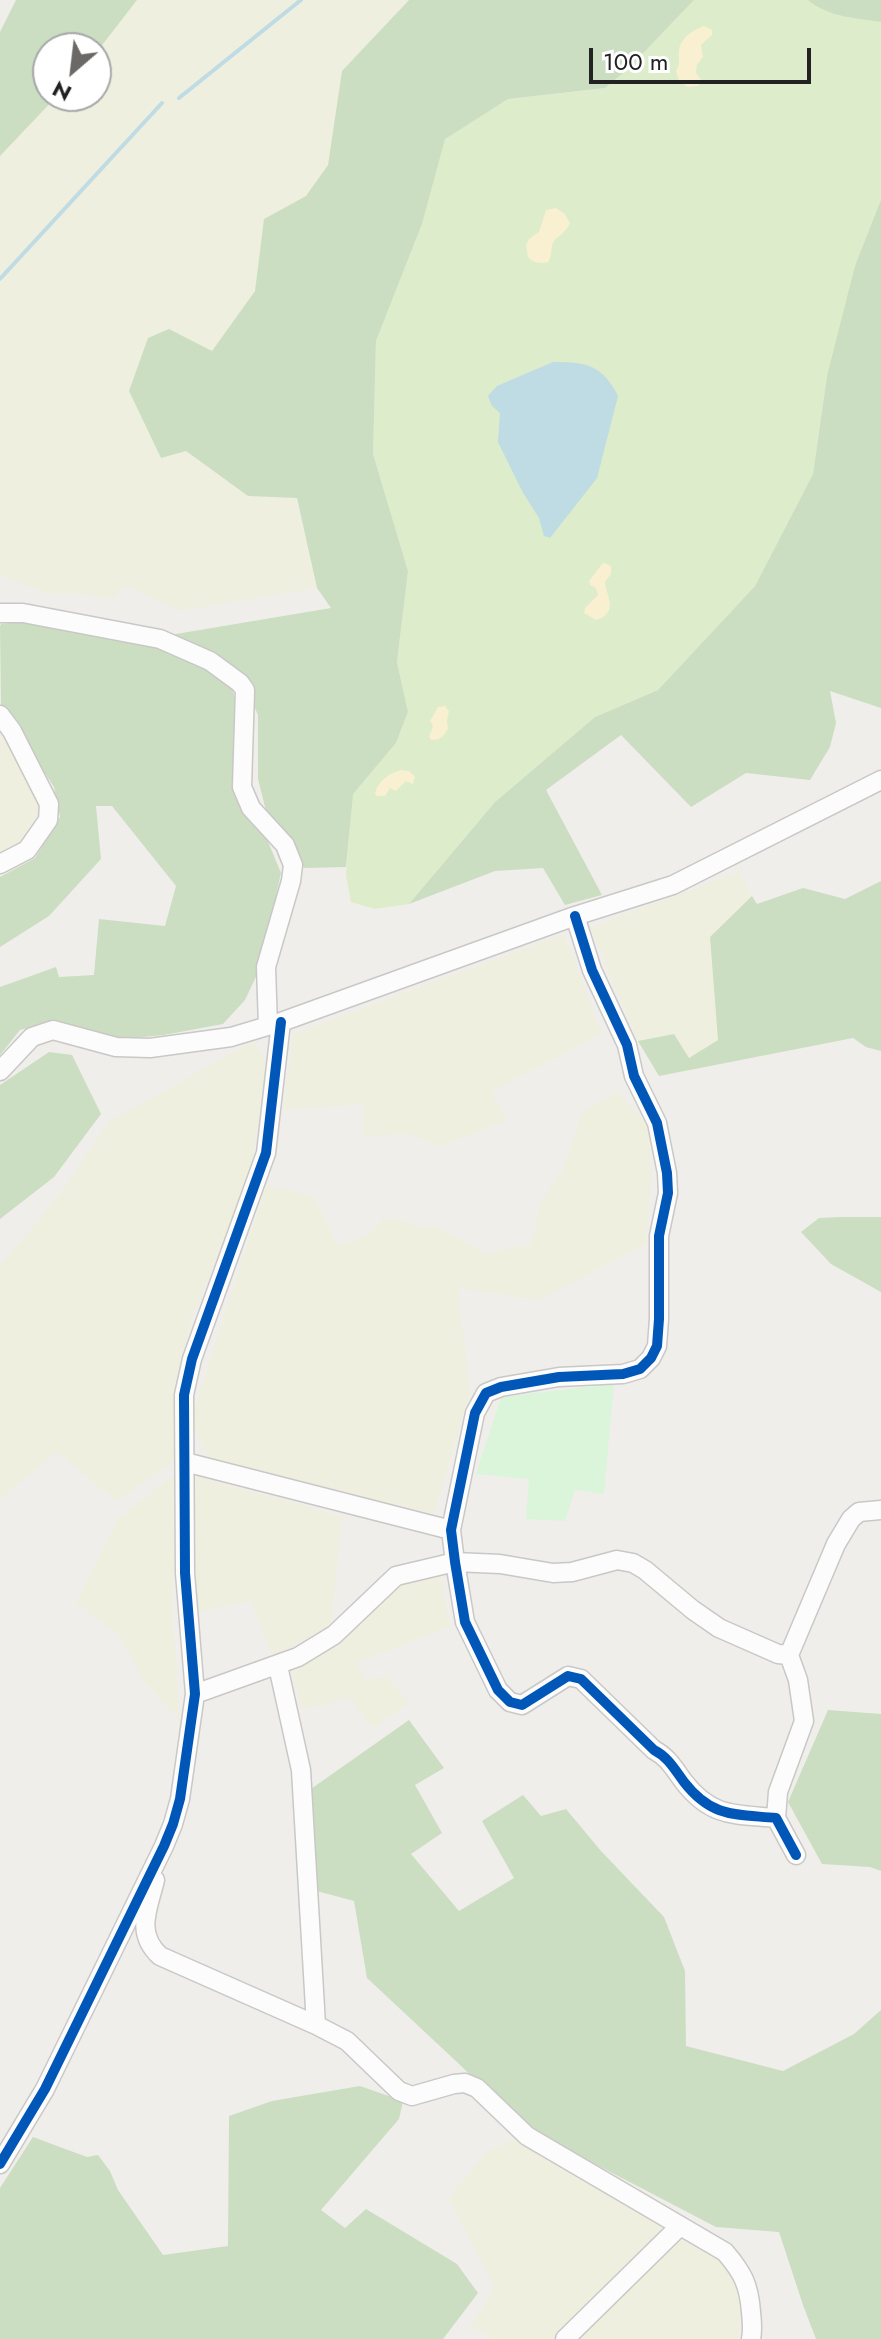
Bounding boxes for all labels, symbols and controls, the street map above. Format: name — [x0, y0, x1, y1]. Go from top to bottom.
north arrow — [32, 32, 112, 112]
scale bar — [593, 32, 815, 82]
text: 100 m — [603, 44, 669, 79]
text: N — [46, 73, 77, 110]

